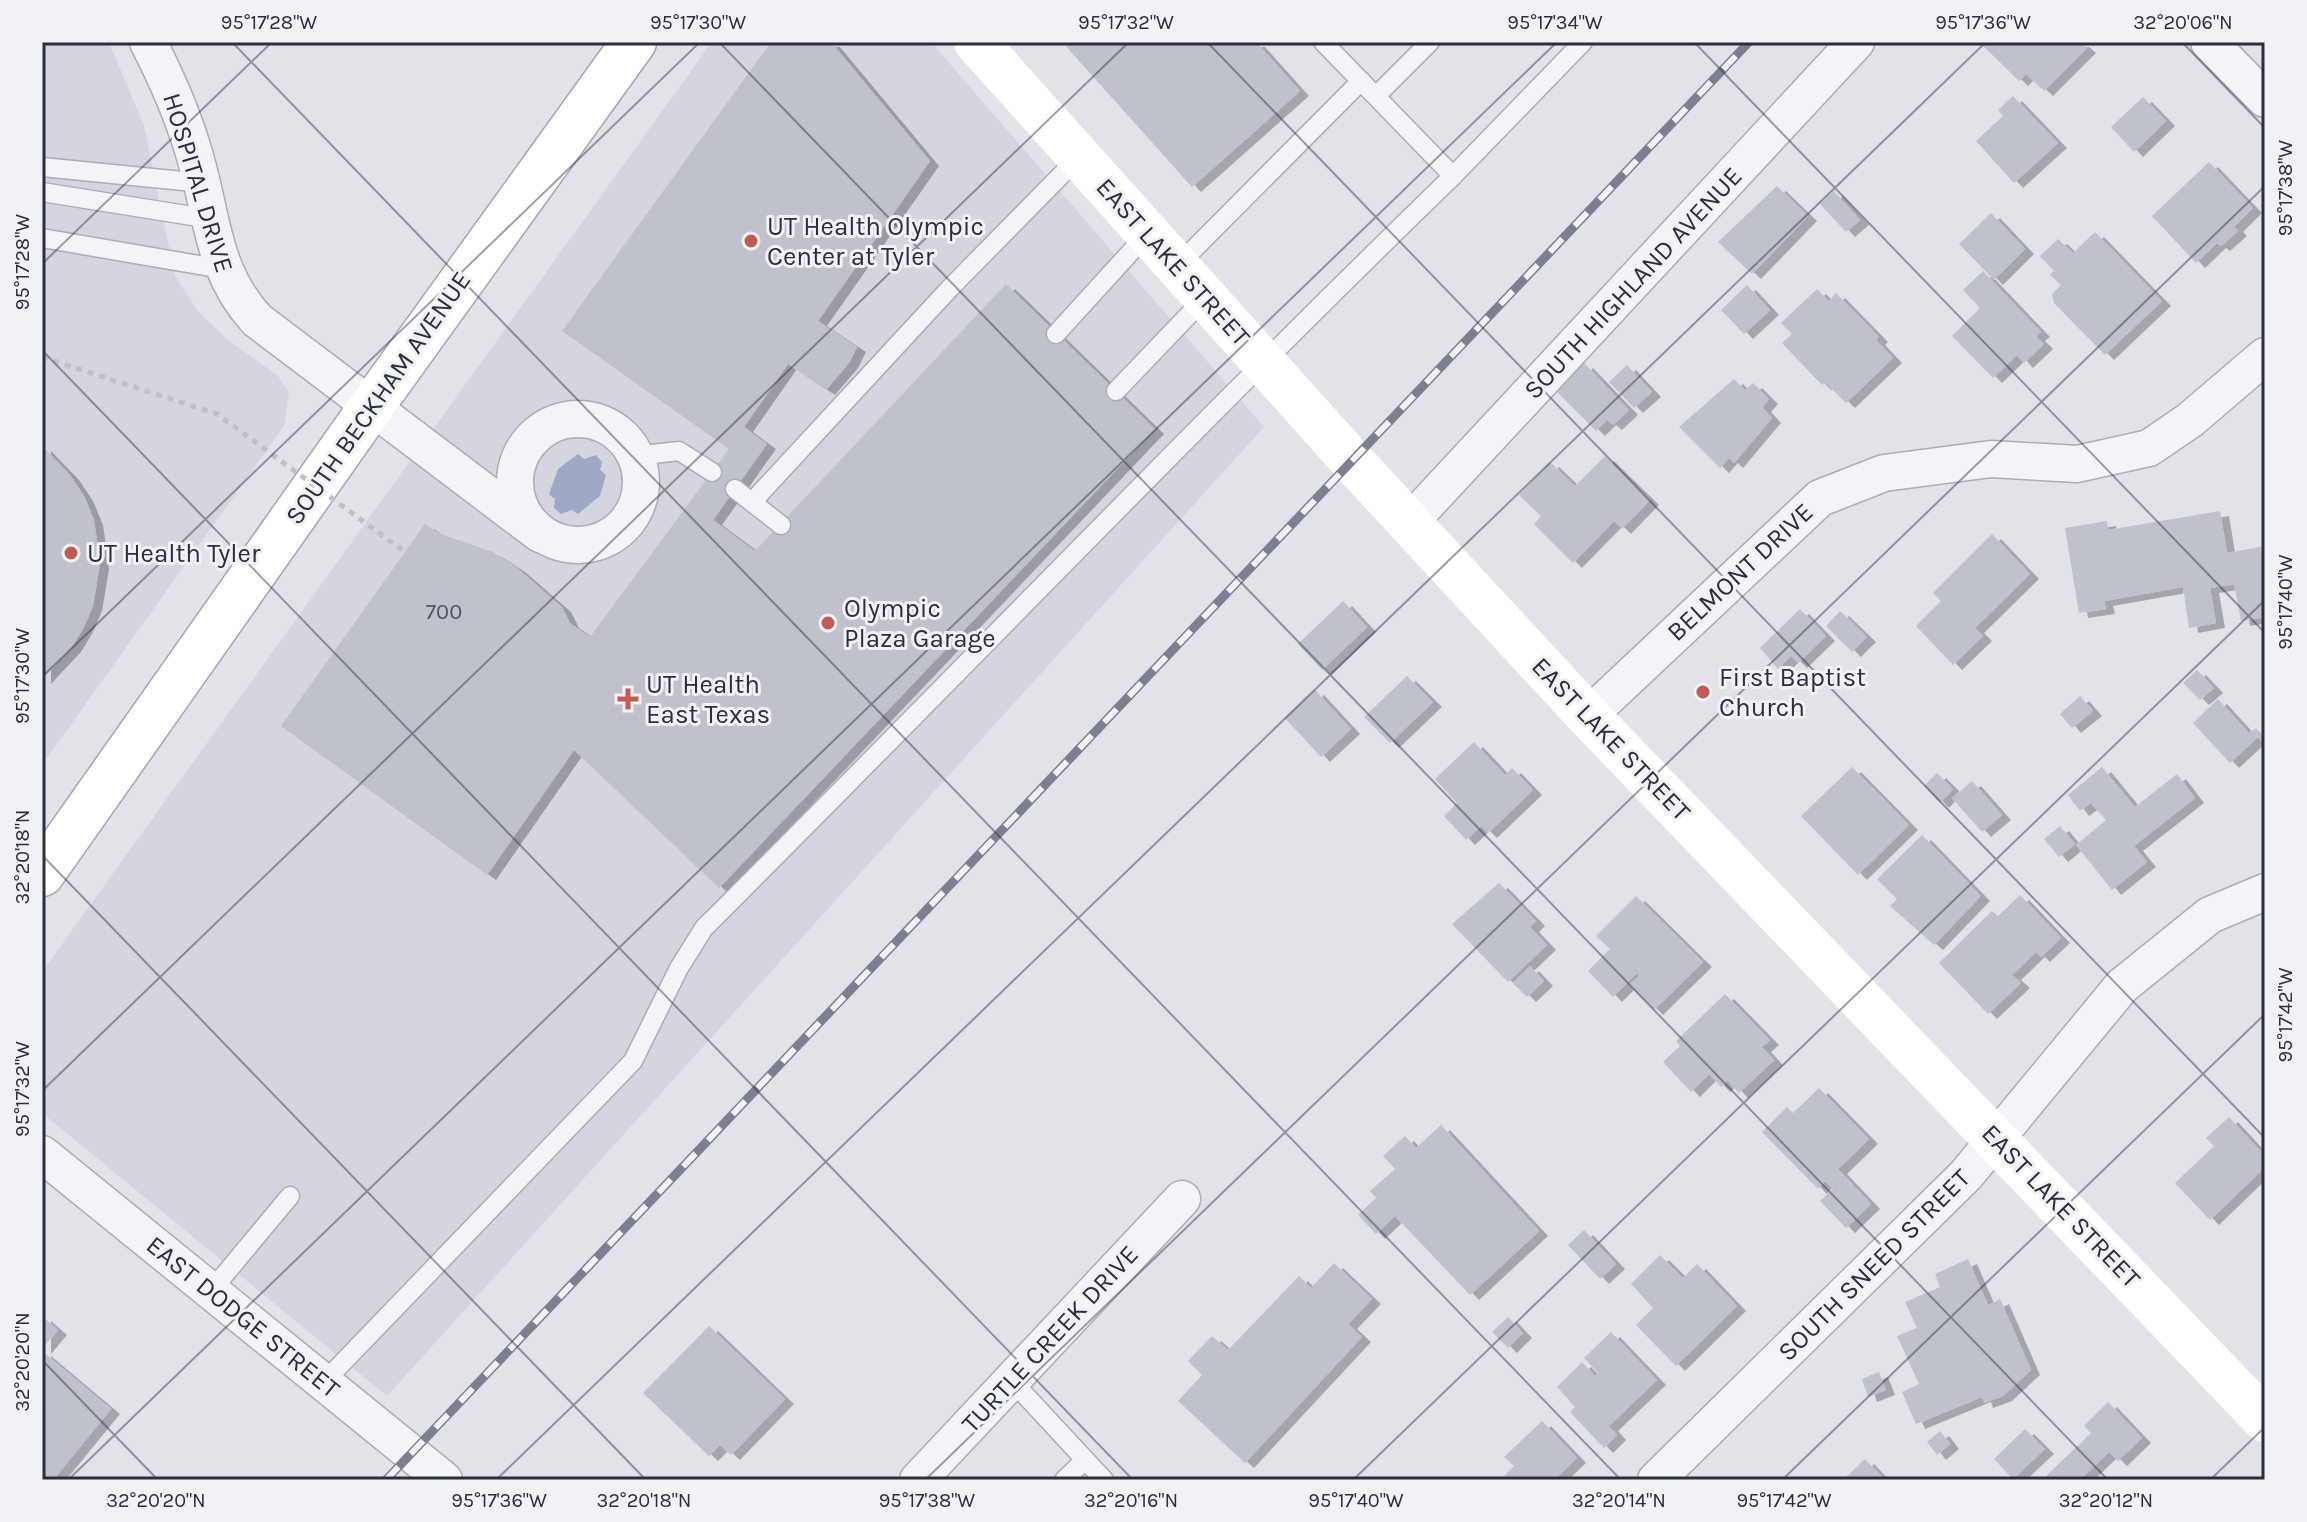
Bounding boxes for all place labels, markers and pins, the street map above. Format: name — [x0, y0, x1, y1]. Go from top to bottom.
place label: UT Health Olympic Center at Tyler — [767, 211, 984, 272]
marker: UT Health Olympic Center at Tyler — [742, 232, 760, 250]
place label: UT Health Tyler — [87, 538, 261, 569]
marker: UT Health Tyler — [62, 544, 80, 562]
place label: Olympic Plaza Garage — [844, 593, 996, 654]
marker: Olympic Plaza Garage — [819, 614, 837, 632]
place label: First Baptist Church — [1719, 662, 1866, 723]
place label: UT Health East Texas — [646, 669, 770, 730]
marker: First Baptist Church — [1694, 683, 1712, 701]
marker: UT Health East Texas — [617, 688, 639, 710]

